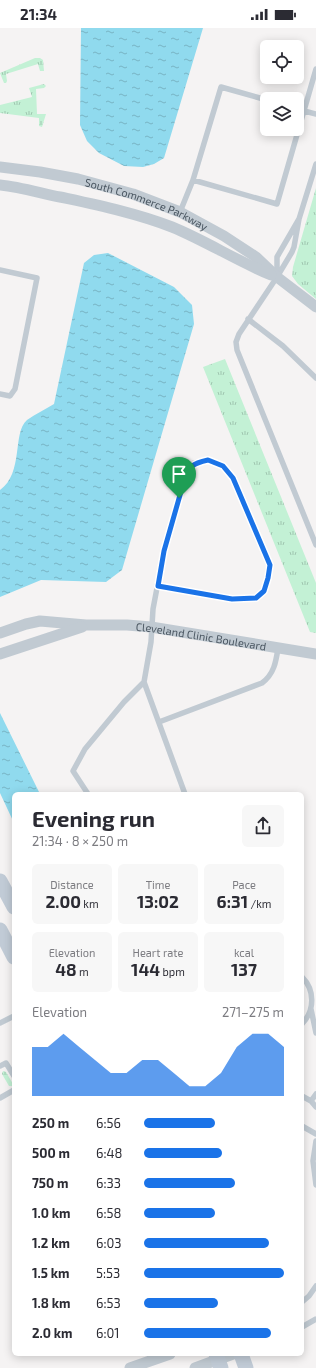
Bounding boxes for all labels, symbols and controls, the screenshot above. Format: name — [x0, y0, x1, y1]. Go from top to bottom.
text: 21:34 — [20, 5, 57, 23]
map controls — [260, 40, 304, 136]
button: locate — [260, 40, 304, 84]
button: layers — [260, 92, 304, 136]
street label: South Commerce Parkway — [84, 175, 211, 233]
pin — [162, 457, 196, 498]
icon: arrive — [168, 463, 190, 485]
street label: Cleveland Clinic Boulevard — [135, 619, 267, 652]
text: Evening run — [32, 805, 155, 831]
button: share — [242, 805, 284, 847]
text: 21:34 · 8 × 250 m — [32, 833, 128, 849]
text: Distance — [50, 878, 94, 891]
text: Time — [146, 878, 170, 891]
text: Pace — [232, 878, 256, 891]
text: 2.00 — [45, 891, 81, 911]
text: 13:02 — [137, 891, 179, 911]
text: 6:31 — [217, 891, 248, 911]
text: km — [81, 897, 99, 910]
text: /km — [248, 897, 271, 910]
text: Elevation — [49, 946, 95, 959]
text: Heart rate — [133, 946, 183, 959]
text: kcal — [234, 946, 254, 959]
text: 48 — [55, 959, 77, 979]
text: 144 — [131, 959, 160, 979]
text: 137 — [231, 959, 257, 979]
text: m — [77, 965, 89, 978]
text: bpm — [160, 965, 185, 978]
text: Elevation — [32, 1004, 87, 1020]
text: 271–275 m — [222, 1004, 284, 1020]
text: 250 m — [32, 1115, 69, 1131]
text: 6:56 — [96, 1115, 121, 1131]
text: 500 m — [32, 1145, 70, 1161]
text: 6:48 — [96, 1145, 122, 1161]
text: 750 m — [32, 1175, 69, 1191]
text: 6:33 — [96, 1175, 121, 1191]
text: 1.0 km — [32, 1205, 71, 1221]
text: 6:58 — [96, 1205, 121, 1221]
text: 1.2 km — [32, 1235, 70, 1251]
text: 6:03 — [96, 1235, 122, 1251]
text: 1.5 km — [32, 1265, 70, 1281]
text: 5:53 — [96, 1265, 120, 1281]
text: 1.8 km — [32, 1295, 70, 1311]
text: 6:53 — [96, 1295, 121, 1311]
text: 2.0 km — [32, 1325, 72, 1341]
text: 6:01 — [96, 1325, 120, 1341]

